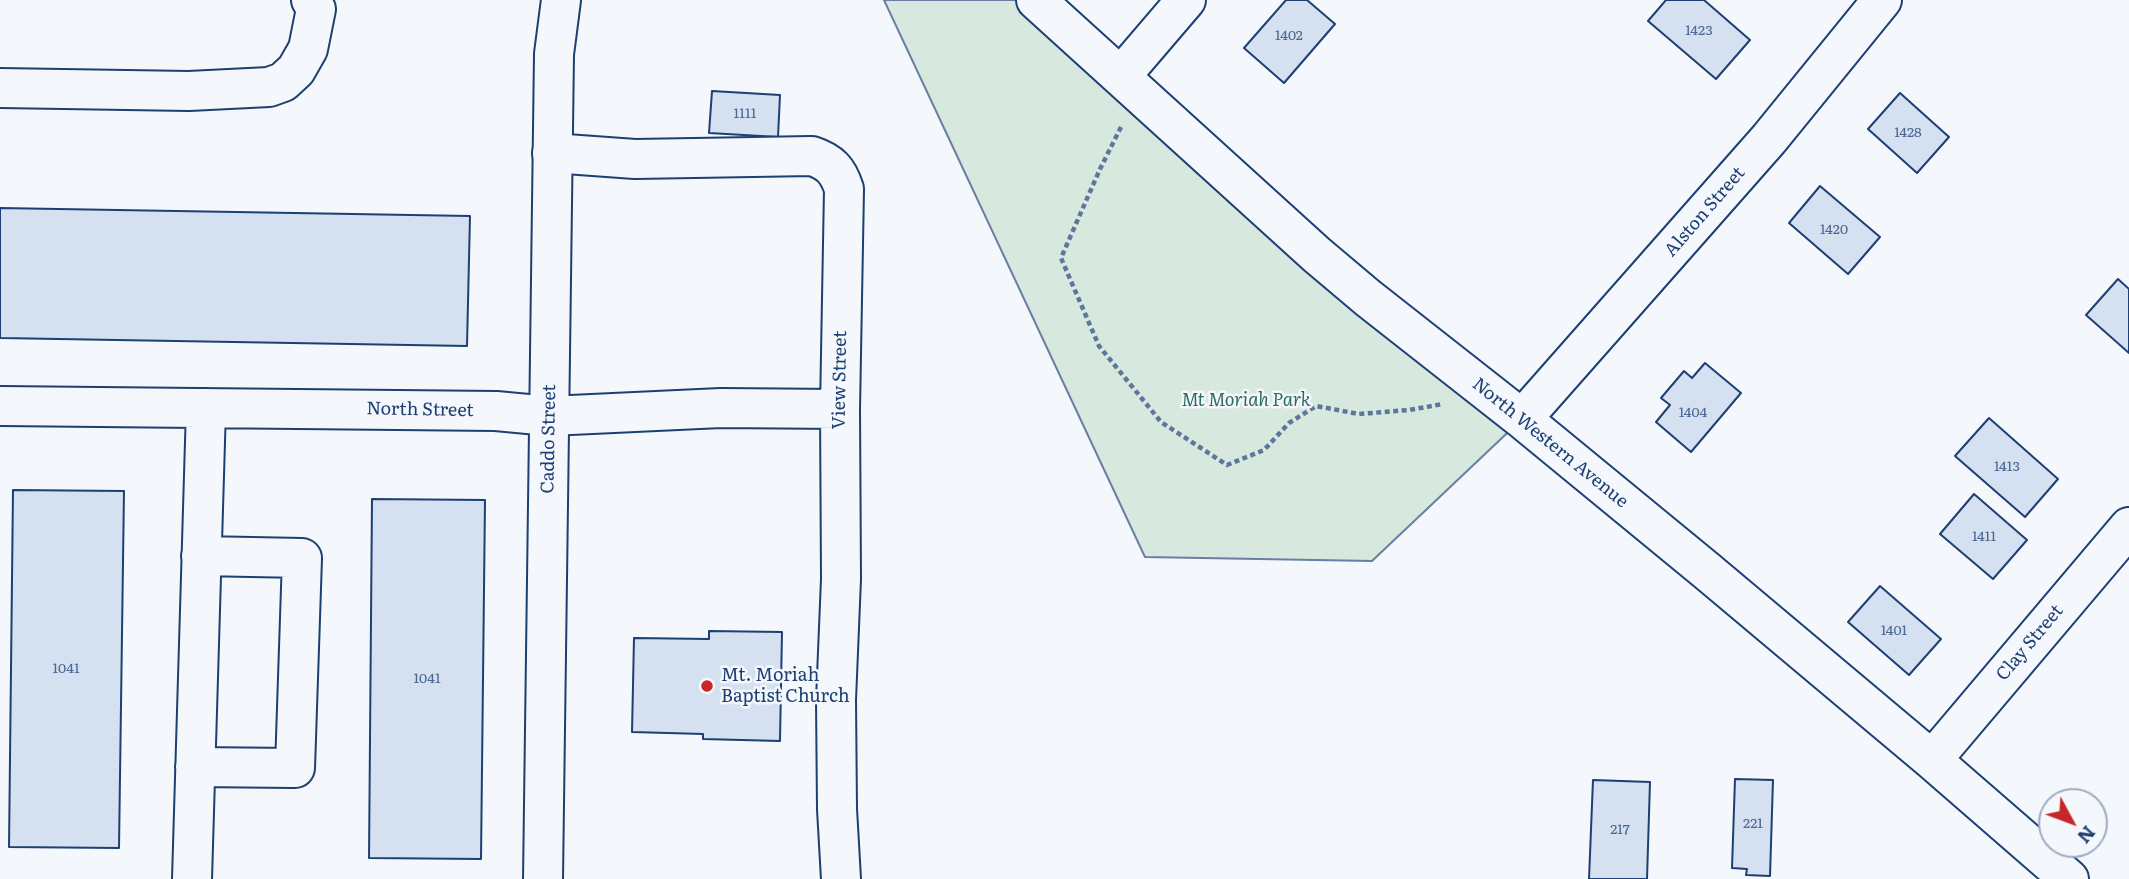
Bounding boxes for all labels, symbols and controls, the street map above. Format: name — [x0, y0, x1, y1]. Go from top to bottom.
house number: 1423 — [1685, 23, 1713, 39]
house number: 1402 — [1275, 28, 1303, 44]
house number: 1111 — [734, 106, 756, 122]
house number: 1428 — [1894, 125, 1922, 141]
street label: Alston Street — [1660, 163, 1750, 261]
house number: 1420 — [1820, 222, 1848, 238]
street label: View Street — [828, 330, 852, 430]
street label: North Western Avenue — [1468, 373, 1632, 513]
street label: Caddo Street — [537, 384, 561, 494]
park label: Mt Moriah Park — [1181, 390, 1311, 412]
street label: North Street — [366, 398, 474, 422]
house number: 1404 — [1679, 405, 1707, 421]
house number: 1413 — [1994, 459, 2020, 475]
house number: 1411 — [1972, 529, 1996, 545]
street label: Clay Street — [1992, 601, 2068, 685]
house number: 1401 — [1881, 623, 1907, 639]
house number: 1041 — [52, 661, 80, 677]
place label: Mt. Moriah Baptist Church — [721, 665, 850, 708]
house number: 1041 — [413, 671, 441, 687]
marker: Mt. Moriah Baptist Church — [699, 678, 715, 694]
north arrow — [2038, 788, 2108, 858]
house number: 221 — [1743, 816, 1763, 832]
text: N — [2072, 820, 2103, 851]
house number: 217 — [1610, 822, 1630, 838]

